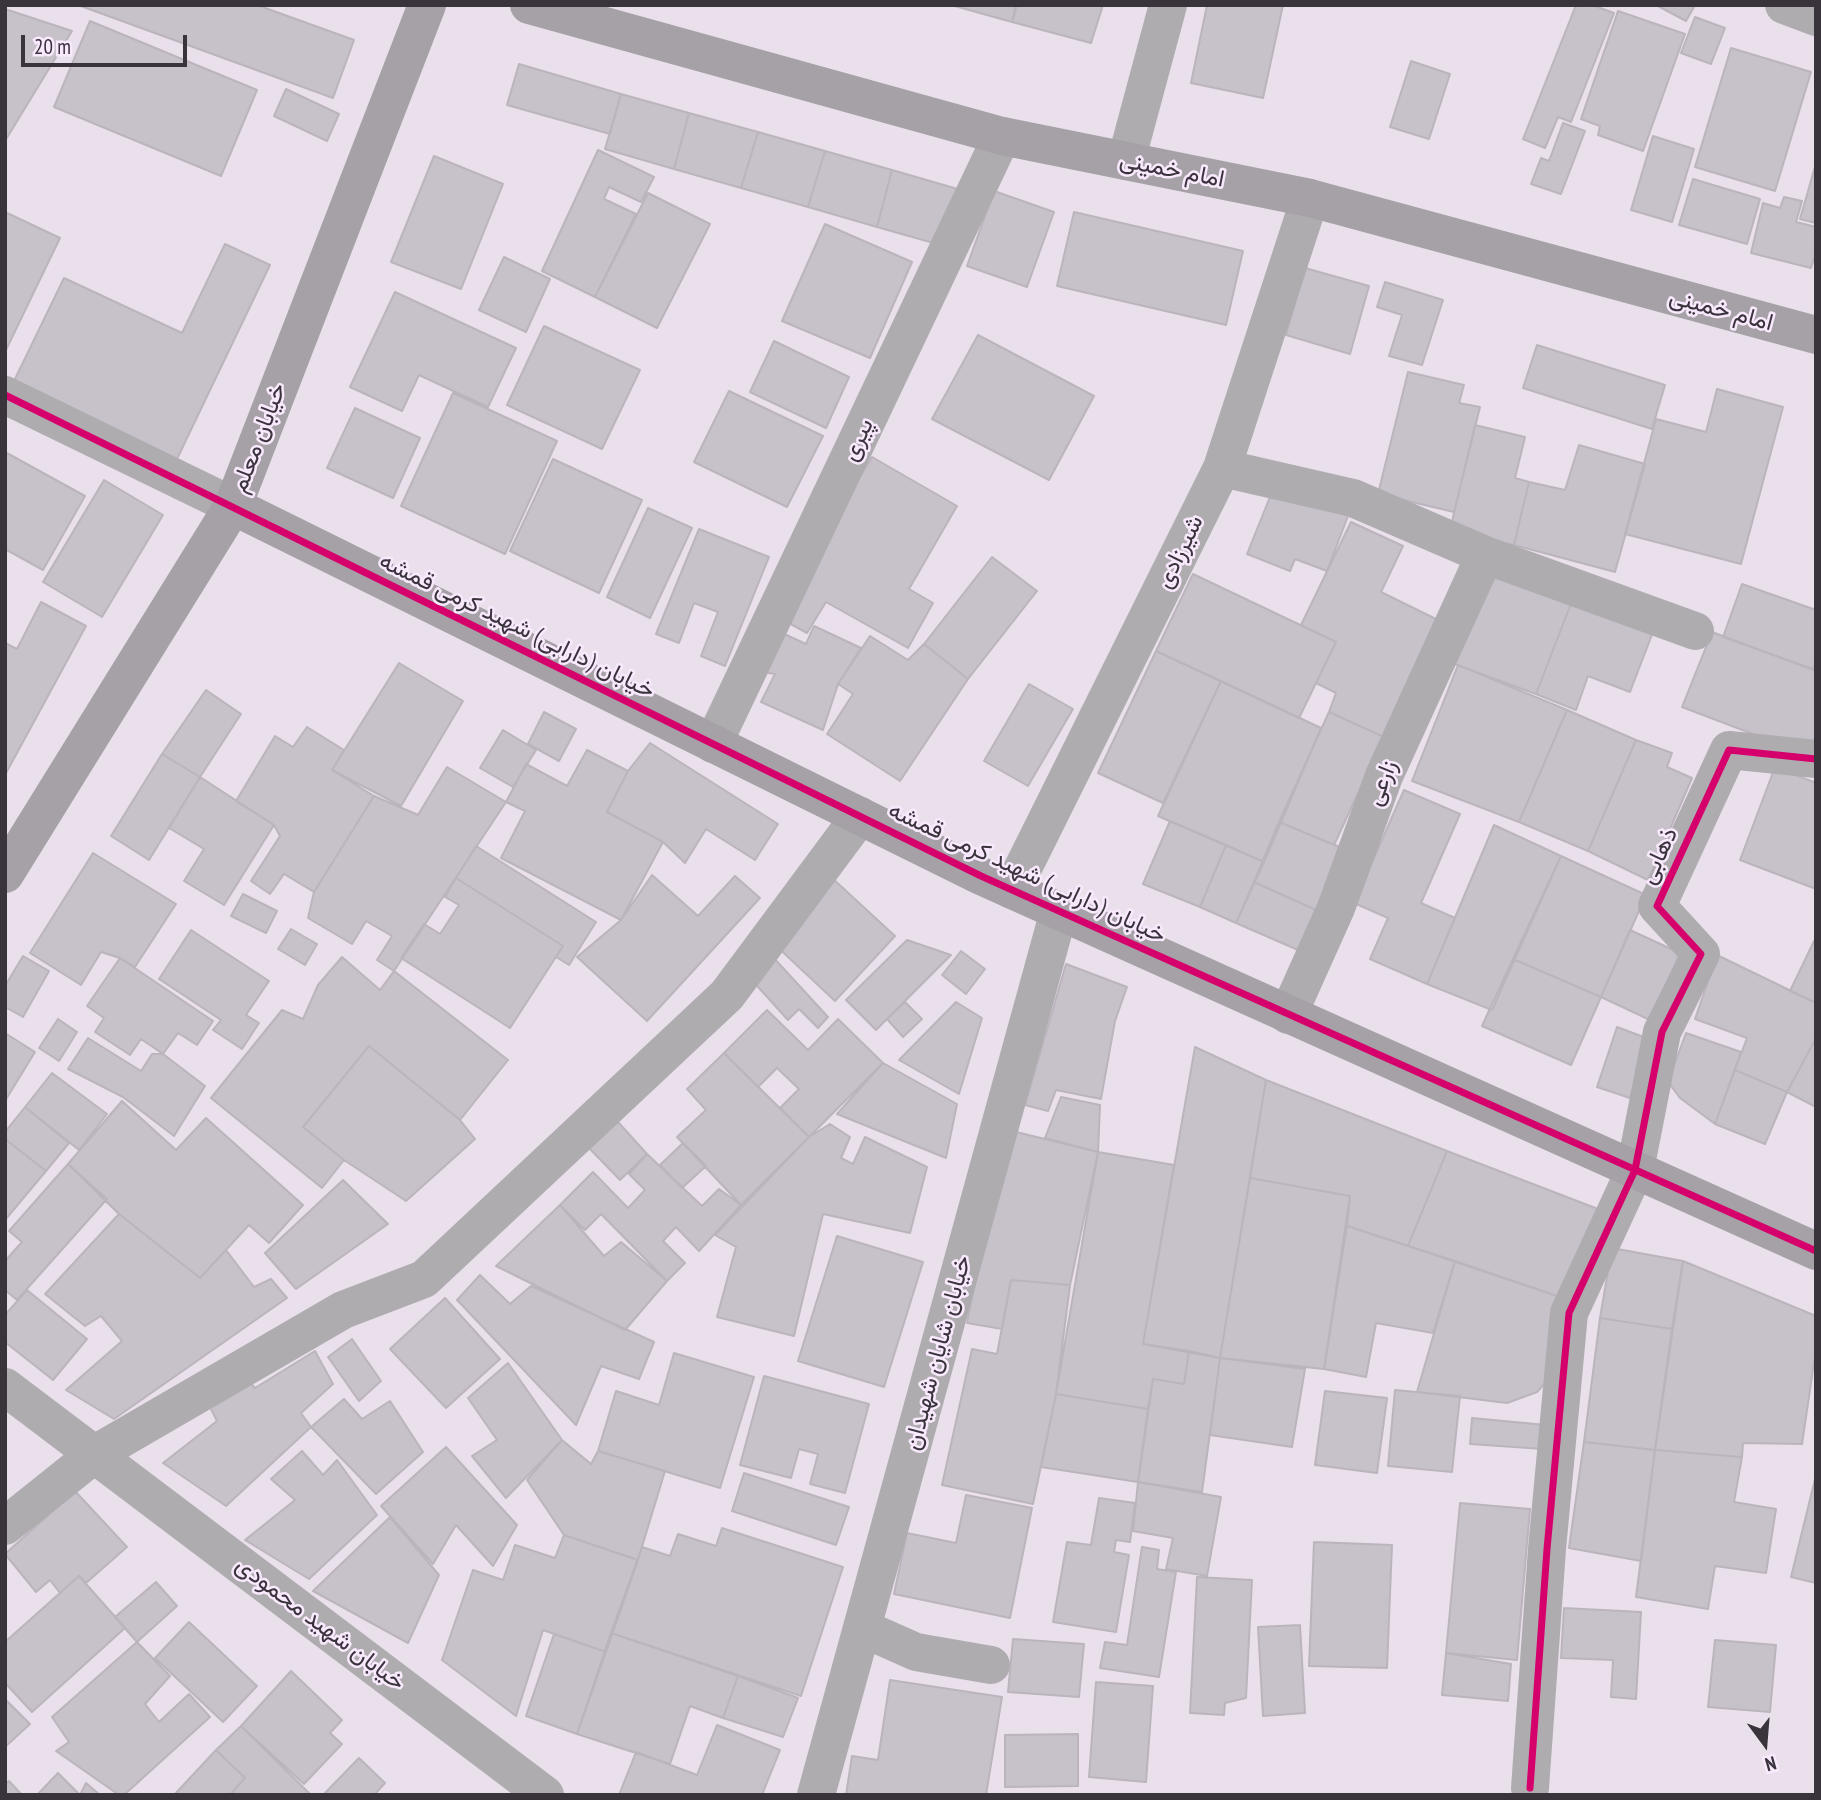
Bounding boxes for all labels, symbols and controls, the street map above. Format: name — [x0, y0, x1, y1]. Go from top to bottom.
scale bar — [24, 21, 191, 65]
text: 20 m — [34, 33, 71, 60]
street label: امام خمینی — [1117, 146, 1227, 194]
street label: امام خمینی — [1666, 282, 1776, 338]
street label: خیابان معلم — [225, 379, 293, 497]
street label: پیری — [836, 414, 880, 466]
street label: شیرزادی — [1150, 511, 1210, 593]
street label: خیابان (دارابی) شهید کرمی قمشه — [375, 547, 659, 705]
street label: زارعی — [1360, 756, 1404, 810]
street label: خیابان (دارابی) شهید کرمی قمشه — [884, 796, 1170, 950]
street label: ذهابی — [1633, 823, 1685, 889]
street label: خیابان شایان شهیدان — [898, 1253, 978, 1453]
street label: خیابان شهید محمودی — [229, 1551, 411, 1697]
north arrow — [1730, 1709, 1800, 1779]
text: N — [1763, 1751, 1779, 1777]

